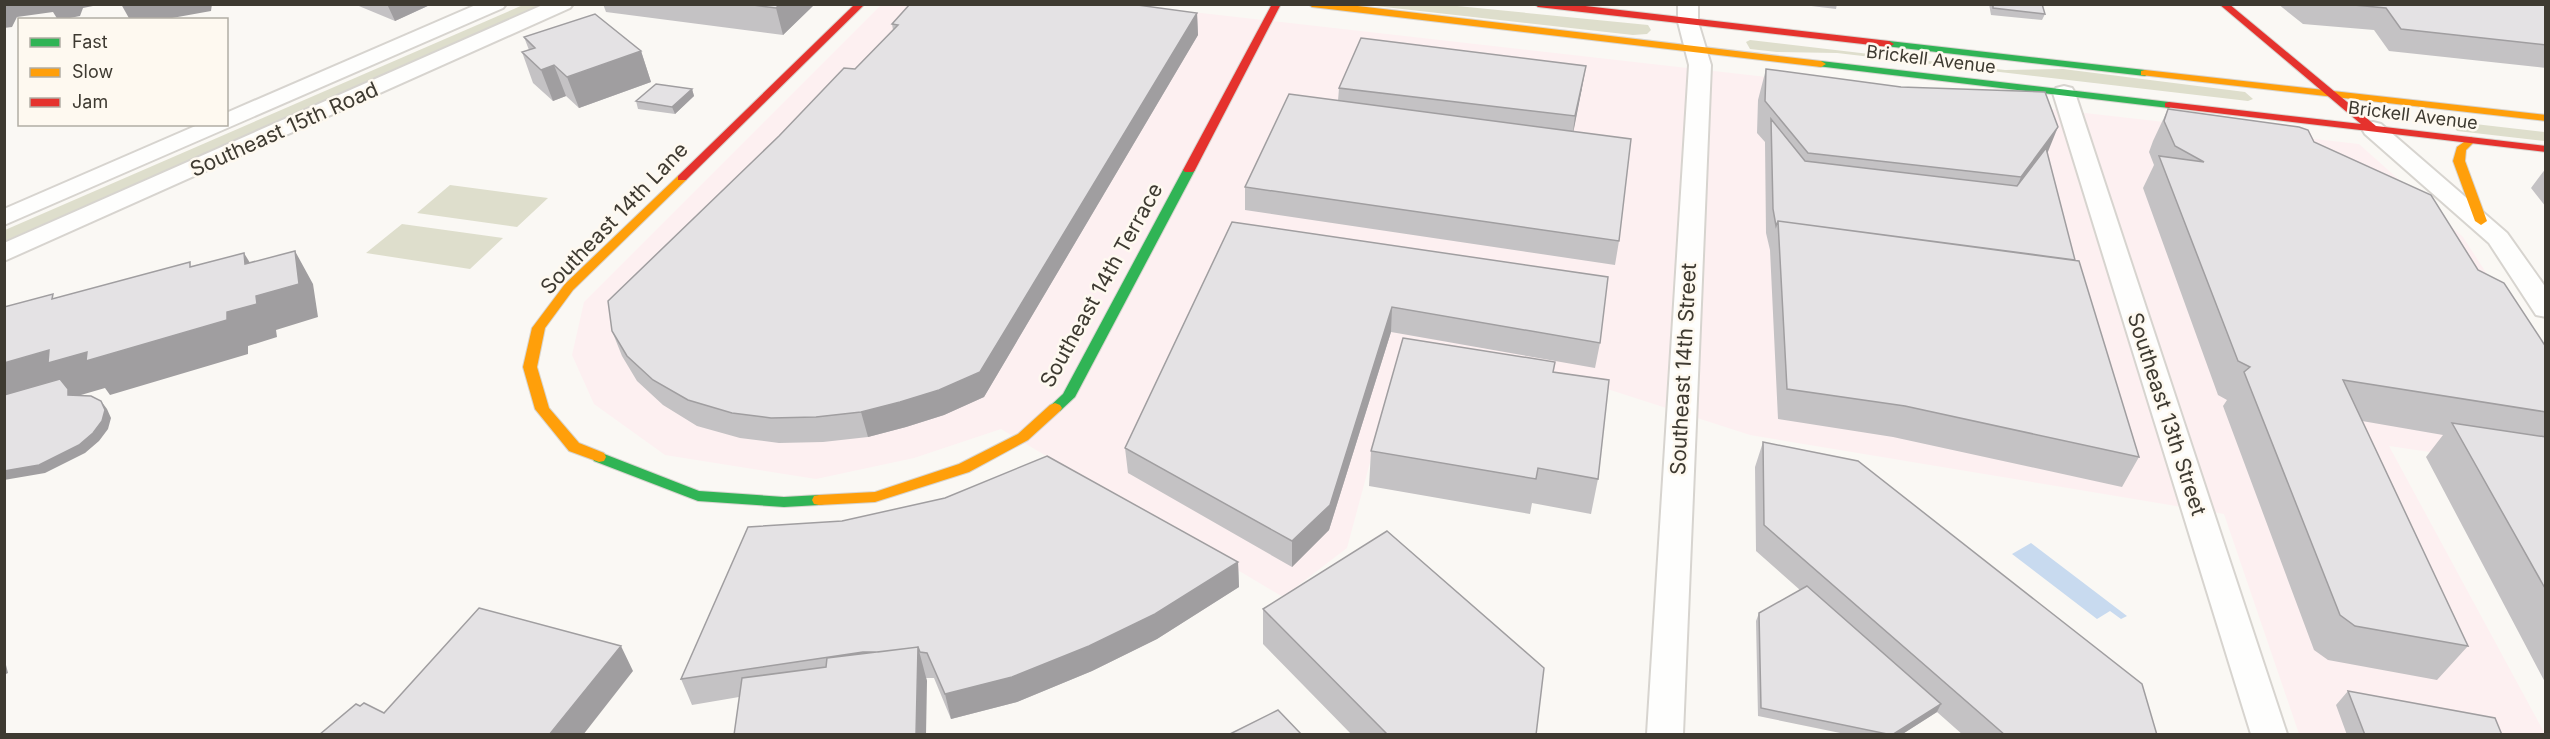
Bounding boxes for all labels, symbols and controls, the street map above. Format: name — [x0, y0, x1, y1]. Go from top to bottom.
legend — [18, 18, 228, 126]
text: Fast — [72, 31, 108, 52]
street label: Brickell Avenue — [1865, 41, 1997, 77]
text: Slow — [72, 61, 113, 82]
street label: Southeast 15th Road — [186, 76, 382, 182]
text: Jam — [72, 91, 108, 112]
street label: Brickell Avenue — [2347, 97, 2479, 133]
street label: Southeast 14th Lane — [535, 137, 693, 299]
street label: Southeast 14th Terrace — [1034, 179, 1168, 391]
street label: Southeast 14th Street — [1665, 262, 1701, 476]
street label: Southeast 13th Street — [2122, 309, 2212, 519]

